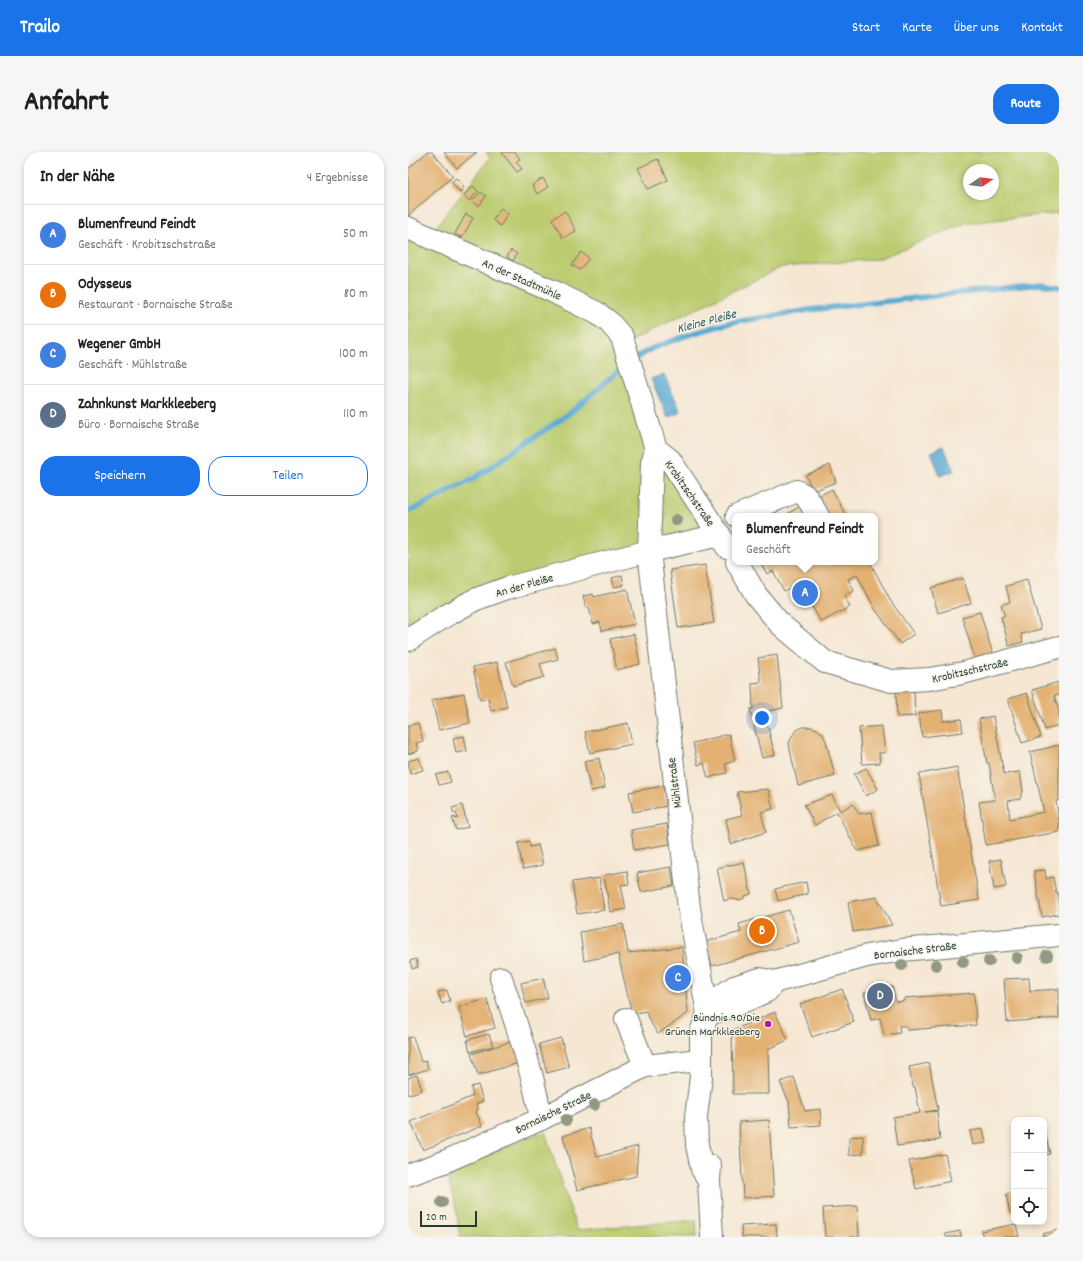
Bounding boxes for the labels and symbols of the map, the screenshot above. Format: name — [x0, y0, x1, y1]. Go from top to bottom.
north arrow — [963, 164, 999, 200]
street label: An der Stadtmühle — [479, 255, 564, 306]
water label: Kleine Pleiße — [675, 305, 740, 339]
street label: Krobitzschstraße — [660, 457, 718, 531]
street label: An der Pleiße — [493, 570, 555, 603]
pin: A — [792, 578, 818, 608]
street label: Krobitzschstraße — [931, 654, 1010, 688]
your location — [752, 708, 772, 728]
street label: Mühlstraße — [664, 756, 687, 809]
pin: B — [749, 916, 775, 946]
street label: Bornaische Straße — [873, 938, 957, 965]
pin: C — [665, 963, 691, 993]
pin: D — [867, 981, 893, 1011]
place label: Bündnis 90/Die Grünen Markkleeberg — [665, 1010, 760, 1041]
marker: Bündnis 90/Die Grünen Markkleeberg — [763, 1019, 773, 1029]
street label: Bornaische Straße — [513, 1088, 595, 1139]
scale bar — [420, 1209, 477, 1228]

